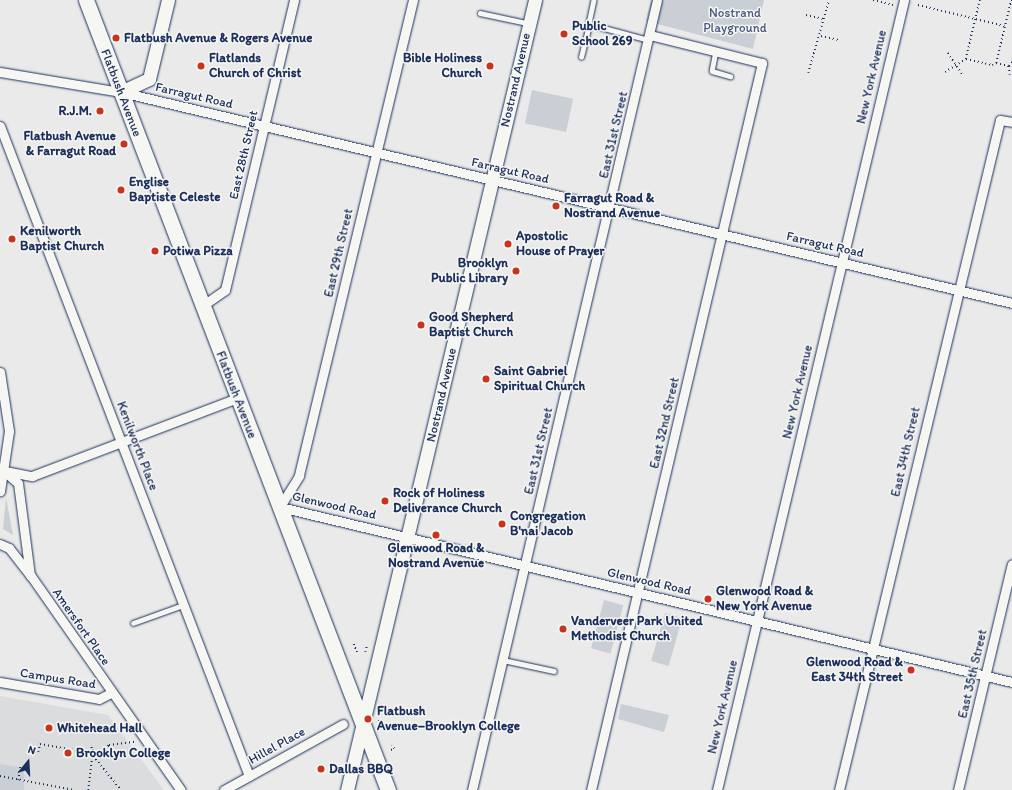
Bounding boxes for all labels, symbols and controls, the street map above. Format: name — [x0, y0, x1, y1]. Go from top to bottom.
park label: Nostrand Playground — [703, 6, 767, 37]
place label: Public School 269 — [572, 19, 632, 50]
marker: Public School 269 — [559, 29, 569, 39]
street label: New York Avenue — [854, 29, 890, 125]
place label: Flatbush Avenue & Rogers Avenue — [124, 30, 312, 46]
street label: Nostrand Avenue — [498, 32, 534, 128]
marker: Flatbush Avenue & Rogers Avenue — [111, 33, 121, 43]
street label: Flatbush Avenue — [97, 47, 145, 139]
place label: Flatlands Church of Christ — [209, 51, 301, 82]
place label: Bible Holiness Church — [403, 51, 482, 82]
marker: Flatlands Church of Christ — [196, 61, 206, 71]
marker: Bible Holiness Church — [485, 61, 495, 71]
street label: Farragut Road — [154, 79, 234, 113]
street label: East 31st Street — [596, 90, 632, 180]
place label: R.J.M. — [58, 103, 92, 119]
marker: R.J.M. — [95, 106, 105, 116]
street label: East 28th Street — [226, 109, 262, 201]
place label: Flatbush Avenue & Farragut Road — [24, 129, 116, 160]
marker: Flatbush Avenue & Farragut Road — [119, 139, 129, 149]
street label: Farragut Road — [470, 154, 550, 188]
place label: Englise Baptiste Celeste — [129, 175, 221, 206]
marker: Englise Baptiste Celeste — [116, 185, 126, 195]
place label: Farragut Road & Nostrand Avenue — [564, 191, 660, 222]
marker: Farragut Road & Nostrand Avenue — [551, 201, 561, 211]
street label: East 29th Street — [321, 207, 357, 299]
place label: Kenilworth Baptist Church — [20, 224, 104, 255]
street label: Farragut Road — [785, 228, 865, 262]
place label: Apostolic House of Prayer — [516, 229, 605, 260]
marker: Kenilworth Baptist Church — [7, 234, 17, 244]
marker: Apostolic House of Prayer — [503, 239, 513, 249]
place label: Potiwa Pizza — [163, 243, 232, 259]
marker: Potiwa Pizza — [150, 246, 160, 256]
place label: Brooklyn Public Library — [431, 256, 508, 287]
marker: Brooklyn Public Library — [511, 266, 521, 276]
place label: Good Shepherd Baptist Church — [429, 310, 513, 341]
marker: Good Shepherd Baptist Church — [416, 320, 426, 330]
street label: New York Avenue — [780, 344, 816, 440]
street label: Nostrand Avenue — [424, 347, 460, 443]
street label: Flatbush Avenue — [212, 349, 260, 441]
place label: Saint Gabriel Spiritual Church — [494, 364, 586, 395]
marker: Saint Gabriel Spiritual Church — [481, 374, 491, 384]
street label: East 32nd Street — [647, 376, 683, 470]
street label: Kenilworth Place — [113, 399, 161, 493]
street label: East 31st Street — [521, 406, 557, 496]
street label: East 34th Street — [888, 406, 924, 498]
place label: Rock of Holiness Deliverance Church — [393, 486, 502, 517]
street label: Glenwood Road — [290, 489, 378, 523]
marker: Rock of Holiness Deliverance Church — [380, 496, 390, 506]
place label: Congregation B'nai Jacob — [510, 509, 586, 540]
marker: Congregation B'nai Jacob — [497, 519, 507, 529]
marker: Glenwood Road & Nostrand Avenue — [431, 530, 441, 540]
place label: Glenwood Road & Nostrand Avenue — [387, 541, 485, 572]
street label: Glenwood Road — [605, 565, 693, 599]
place label: Glenwood Road & New York Avenue — [716, 584, 813, 615]
street label: Amersfort Place — [49, 585, 113, 669]
marker: Glenwood Road & New York Avenue — [703, 594, 713, 604]
place label: Vanderveer Park United Methodist Church — [571, 614, 703, 645]
marker: Vanderveer Park United Methodist Church — [558, 624, 568, 634]
street label: East 35th Street — [955, 628, 991, 720]
place label: Glenwood Road & East 34th Street — [806, 655, 903, 686]
street label: New York Avenue — [705, 659, 741, 755]
street label: Campus Road — [19, 665, 97, 693]
marker: Glenwood Road & East 34th Street — [906, 665, 916, 675]
place label: Flatbush Avenue–Brooklyn College — [377, 704, 520, 735]
marker: Flatbush Avenue–Brooklyn College — [362, 713, 374, 725]
place label: Whitehead Hall — [57, 720, 143, 736]
marker: Whitehead Hall — [44, 723, 54, 733]
street label: Hillel Place — [246, 724, 308, 768]
north arrow — [8, 742, 48, 782]
text: N — [26, 743, 37, 757]
place label: Brooklyn College — [76, 745, 171, 761]
marker: Brooklyn College — [63, 748, 73, 758]
place label: Dallas BBQ — [329, 761, 393, 777]
marker: Dallas BBQ — [316, 764, 326, 774]

